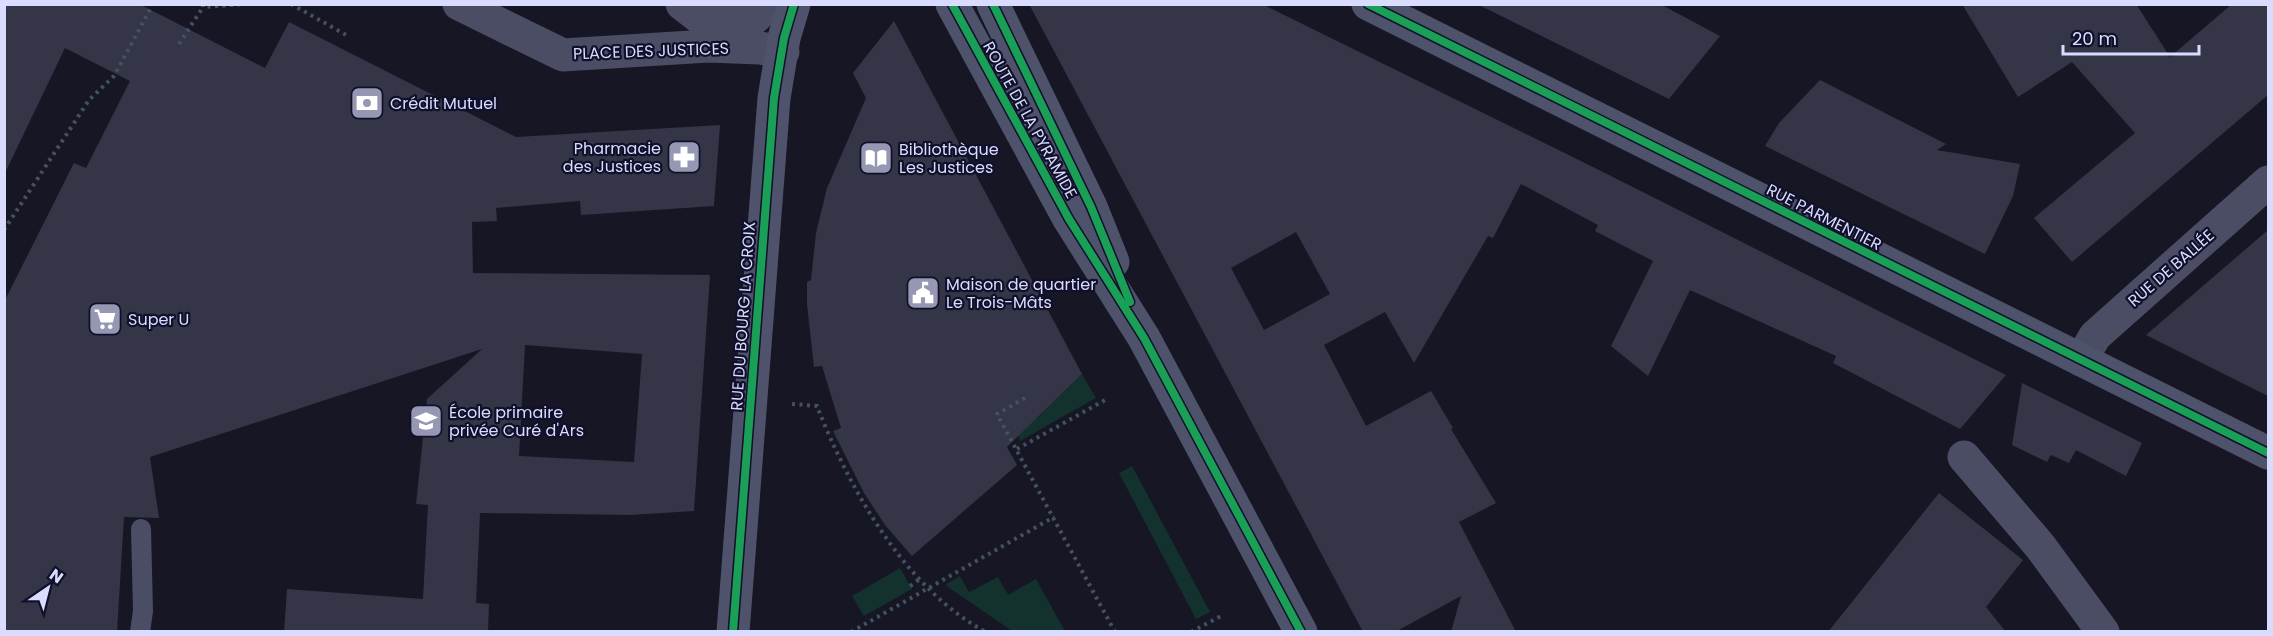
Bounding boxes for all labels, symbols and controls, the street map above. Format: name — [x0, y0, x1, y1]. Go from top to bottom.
scale bar — [2063, 18, 2200, 56]
text: 20 m — [2072, 26, 2117, 51]
street label: PLACE DES JUSTICES — [573, 37, 729, 65]
street label: ROUTE DE LA PYRAMIDE — [977, 37, 1083, 203]
bank icon: Crédit Mutuel — [349, 85, 385, 121]
place label: Crédit Mutuel — [390, 92, 497, 115]
place label: Pharmacie des Justices — [563, 137, 661, 178]
place label: Bibliothèque Les Justices — [899, 138, 999, 179]
pharmacy icon: Pharmacie des Justices — [666, 139, 702, 175]
library icon: Bibliothèque Les Justices — [858, 140, 894, 176]
street label: RUE PARMENTIER — [1762, 178, 1886, 256]
street label: RUE DU BOURG LA CROIX — [725, 221, 761, 411]
street label: RUE DE BALLÉE — [2123, 224, 2219, 312]
place label: Maison de quartier Le Trois-Mâts — [946, 273, 1096, 314]
public building icon: Maison de quartier Le Trois-Mâts — [905, 275, 941, 311]
supermarket icon: Super U — [87, 301, 123, 337]
place label: Super U — [128, 308, 189, 331]
place label: École primaire privée Curé d'Ars — [449, 401, 584, 442]
school or university icon: École primaire privée Curé d'Ars — [408, 403, 444, 439]
north arrow — [18, 558, 78, 618]
text: N — [45, 563, 68, 589]

